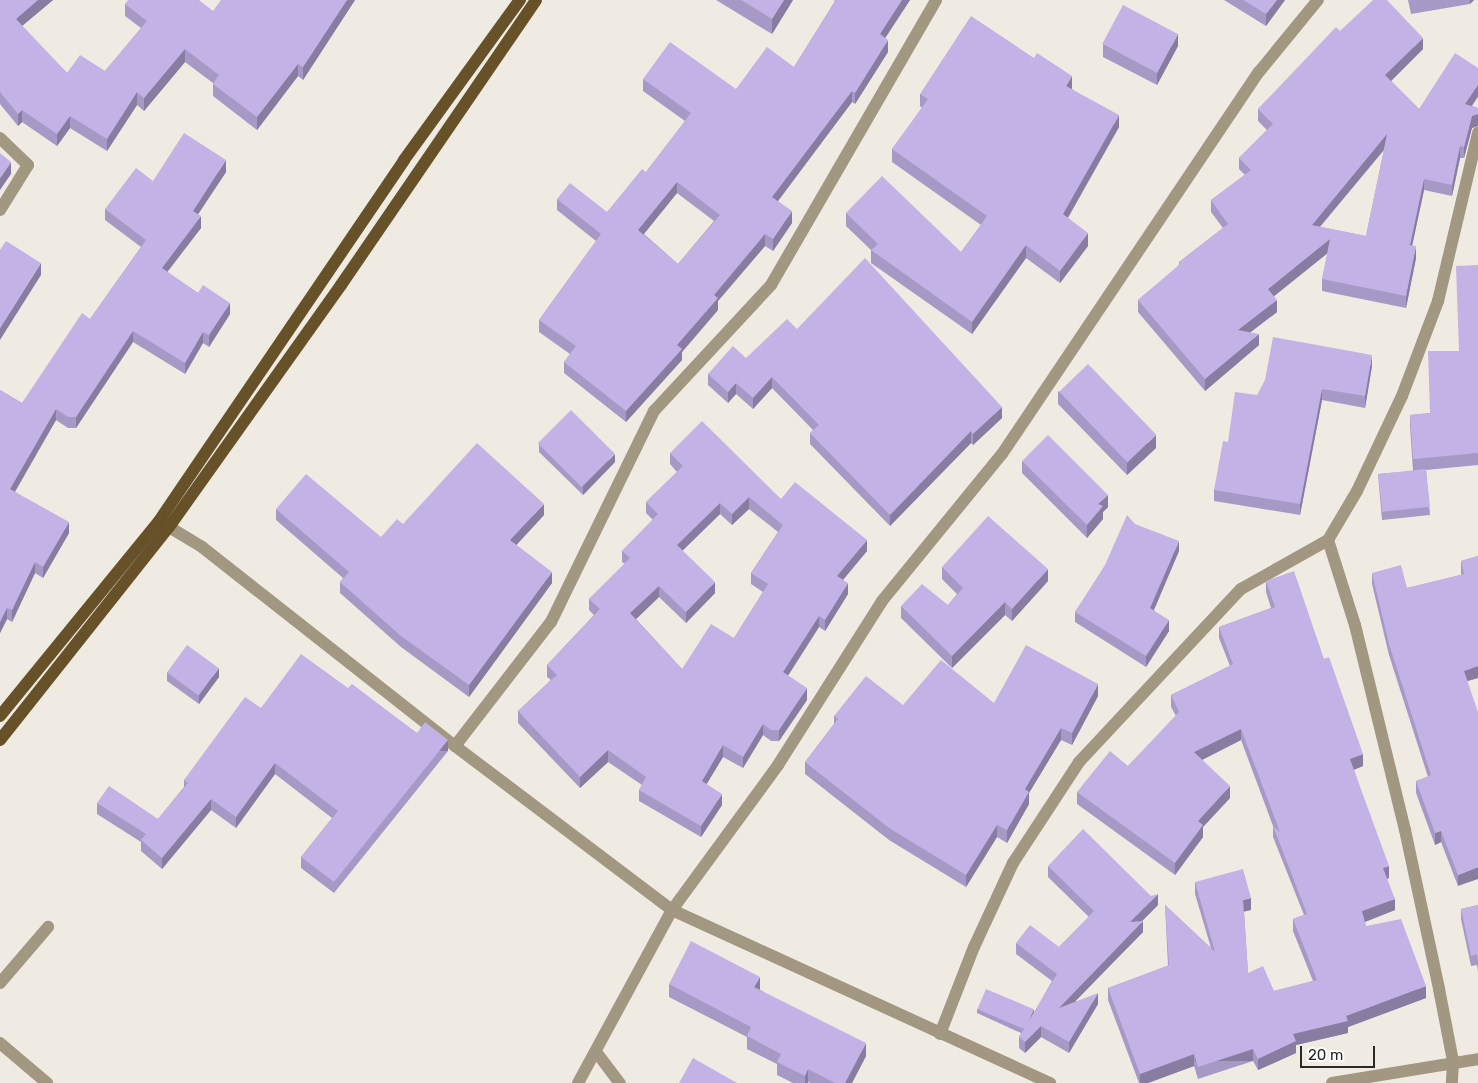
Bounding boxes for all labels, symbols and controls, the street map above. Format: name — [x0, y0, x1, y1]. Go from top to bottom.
scale bar — [1303, 1036, 1378, 1068]
text: 20 m — [1308, 1046, 1343, 1064]

